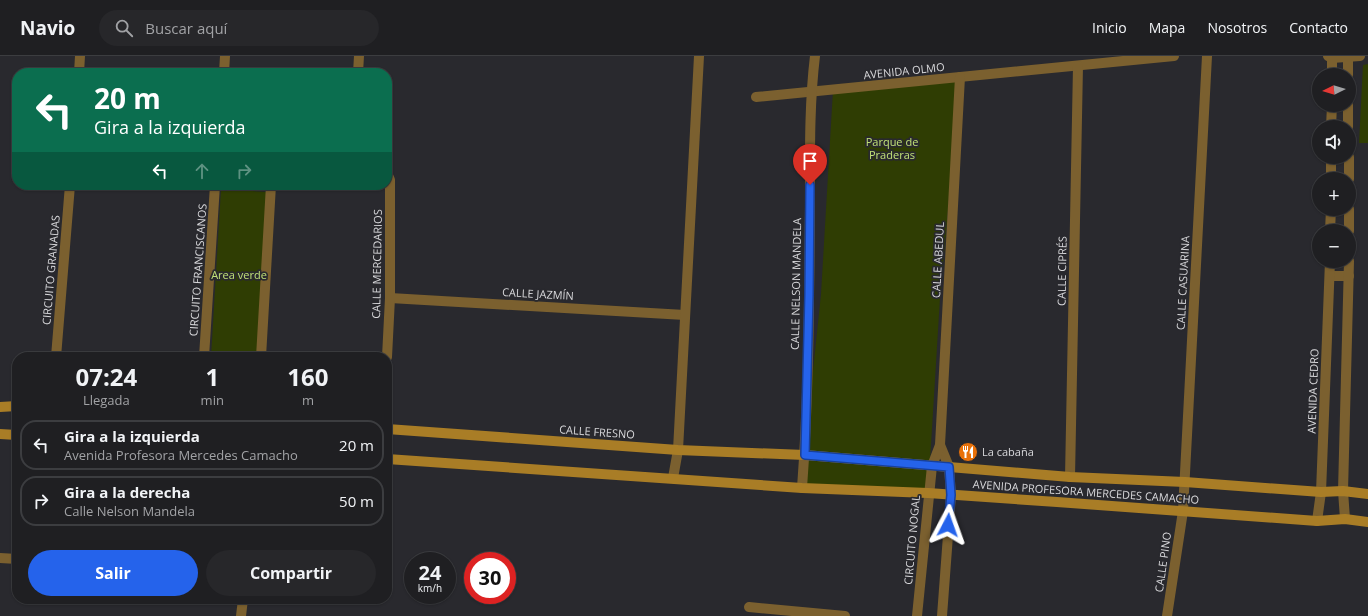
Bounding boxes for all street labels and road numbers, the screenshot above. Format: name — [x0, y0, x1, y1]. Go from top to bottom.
street label: AVENIDA OLMO — [863, 59, 945, 82]
street label: CIRCUITO FRANCISCANOS — [185, 203, 210, 337]
street label: CALLE MERCEDARIOS — [368, 209, 385, 319]
street label: CIRCUITO GRANADAS — [38, 214, 63, 326]
street label: CALLE NELSON MANDELA — [787, 218, 804, 350]
street label: CALLE ABEDUL — [928, 221, 947, 298]
street label: CALLE CASUARINA — [1173, 235, 1192, 330]
street label: CALLE CIPRÉS — [1053, 236, 1070, 306]
street label: CALLE JAZMÍN — [502, 284, 574, 303]
street label: AVENIDA CEDRO — [1304, 348, 1321, 434]
street label: CALLE FRESNO — [559, 421, 635, 442]
street label: AVENIDA PROFESORA MERCEDES CAMACHO — [972, 476, 1200, 507]
street label: CIRCUITO NOGAL — [900, 494, 923, 585]
street label: CALLE PINO — [1151, 531, 1174, 593]

